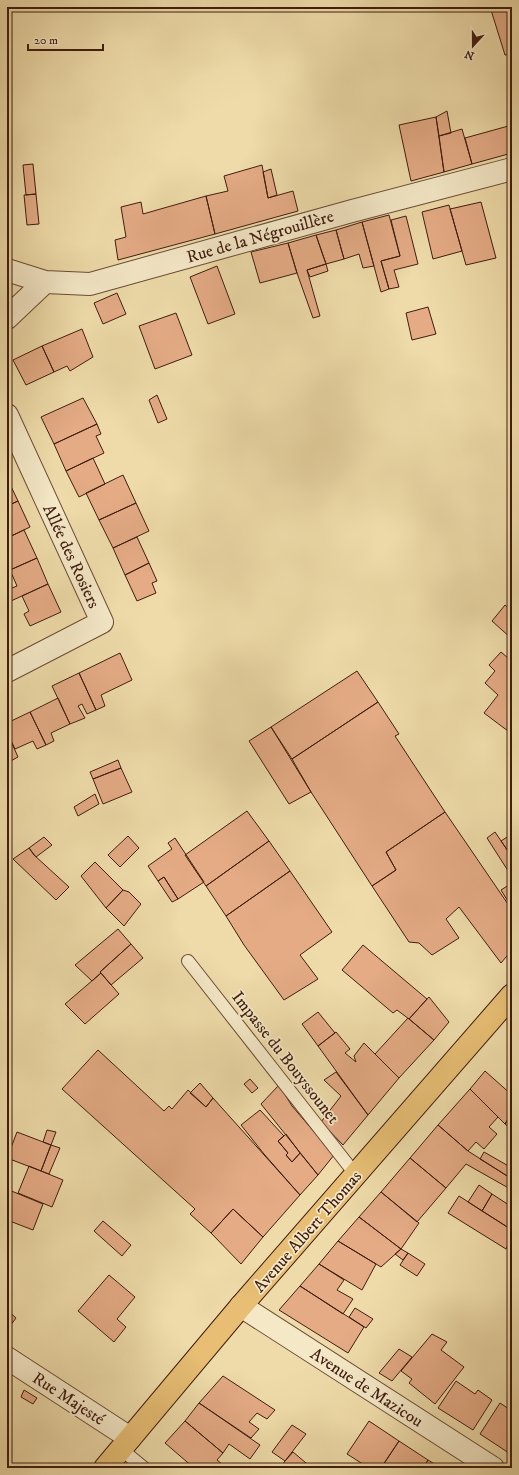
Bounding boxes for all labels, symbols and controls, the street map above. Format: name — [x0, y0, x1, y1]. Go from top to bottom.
scale bar — [28, 26, 103, 52]
north arrow — [453, 26, 493, 66]
text: 20 m — [34, 33, 58, 48]
text: N — [463, 46, 476, 63]
street label: Rue de la Négrouillère — [184, 205, 336, 268]
street label: Allée des Rosiers — [37, 501, 105, 612]
street label: Impasse du Bouyssounet — [227, 987, 344, 1129]
street label: Avenue Albert Thomas — [249, 1166, 367, 1297]
street label: Avenue de Mazicou — [306, 1343, 427, 1433]
street label: Rue Majesté — [28, 1367, 109, 1430]

